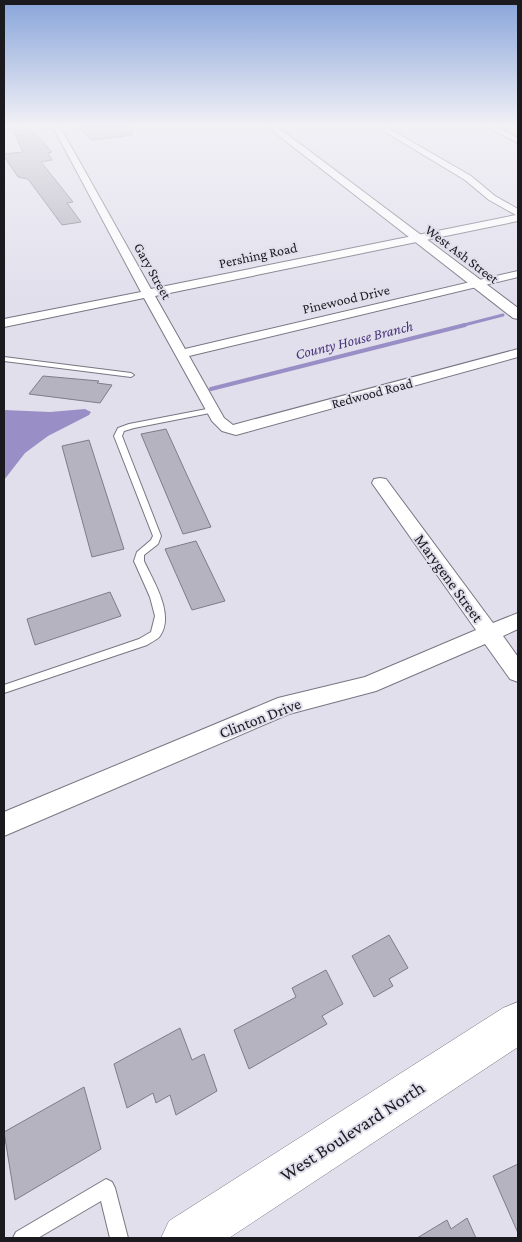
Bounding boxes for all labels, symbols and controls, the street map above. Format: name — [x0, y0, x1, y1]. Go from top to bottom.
street label: West Ash Street — [422, 221, 502, 287]
street label: Pershing Road — [217, 239, 299, 271]
street label: Gary Street — [131, 240, 175, 302]
street label: Pinewood Drive — [301, 281, 391, 317]
water label: County House Branch — [293, 318, 415, 363]
street label: Redwood Road — [330, 374, 415, 412]
street label: Marygene Street — [411, 531, 487, 626]
street label: Clinton Drive — [217, 695, 303, 741]
street label: West Boulevard North — [276, 1076, 428, 1186]

